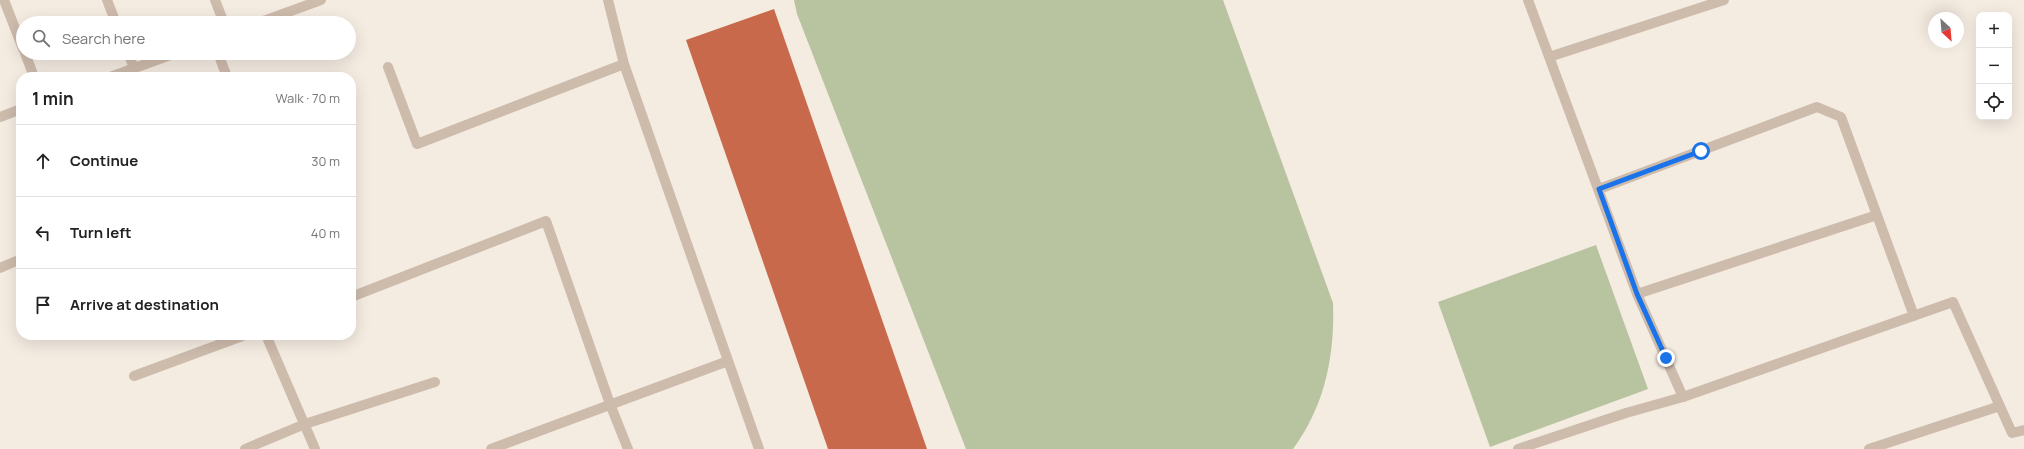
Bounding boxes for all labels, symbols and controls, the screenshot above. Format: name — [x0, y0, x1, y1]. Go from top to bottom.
north arrow — [1928, 12, 1964, 48]
map controls — [1976, 12, 2012, 120]
button: + — [1976, 12, 2012, 48]
search box — [16, 16, 356, 60]
icon: search — [30, 27, 52, 49]
text: Search here — [62, 28, 145, 49]
button: − — [1976, 48, 2012, 84]
button: locate — [1976, 84, 2012, 120]
text: 1 min — [32, 87, 74, 110]
text: Walk · 70 m — [275, 89, 340, 107]
route start — [1692, 142, 1710, 160]
icon: ahead — [32, 150, 54, 172]
text: Continue — [70, 150, 138, 171]
text: 30 m — [311, 152, 340, 170]
icon: left — [32, 222, 54, 244]
text: Turn left — [70, 222, 132, 243]
text: 40 m — [311, 224, 340, 242]
icon: arrive — [32, 294, 54, 316]
text: Arrive at destination — [70, 294, 219, 315]
route end — [1657, 349, 1675, 367]

